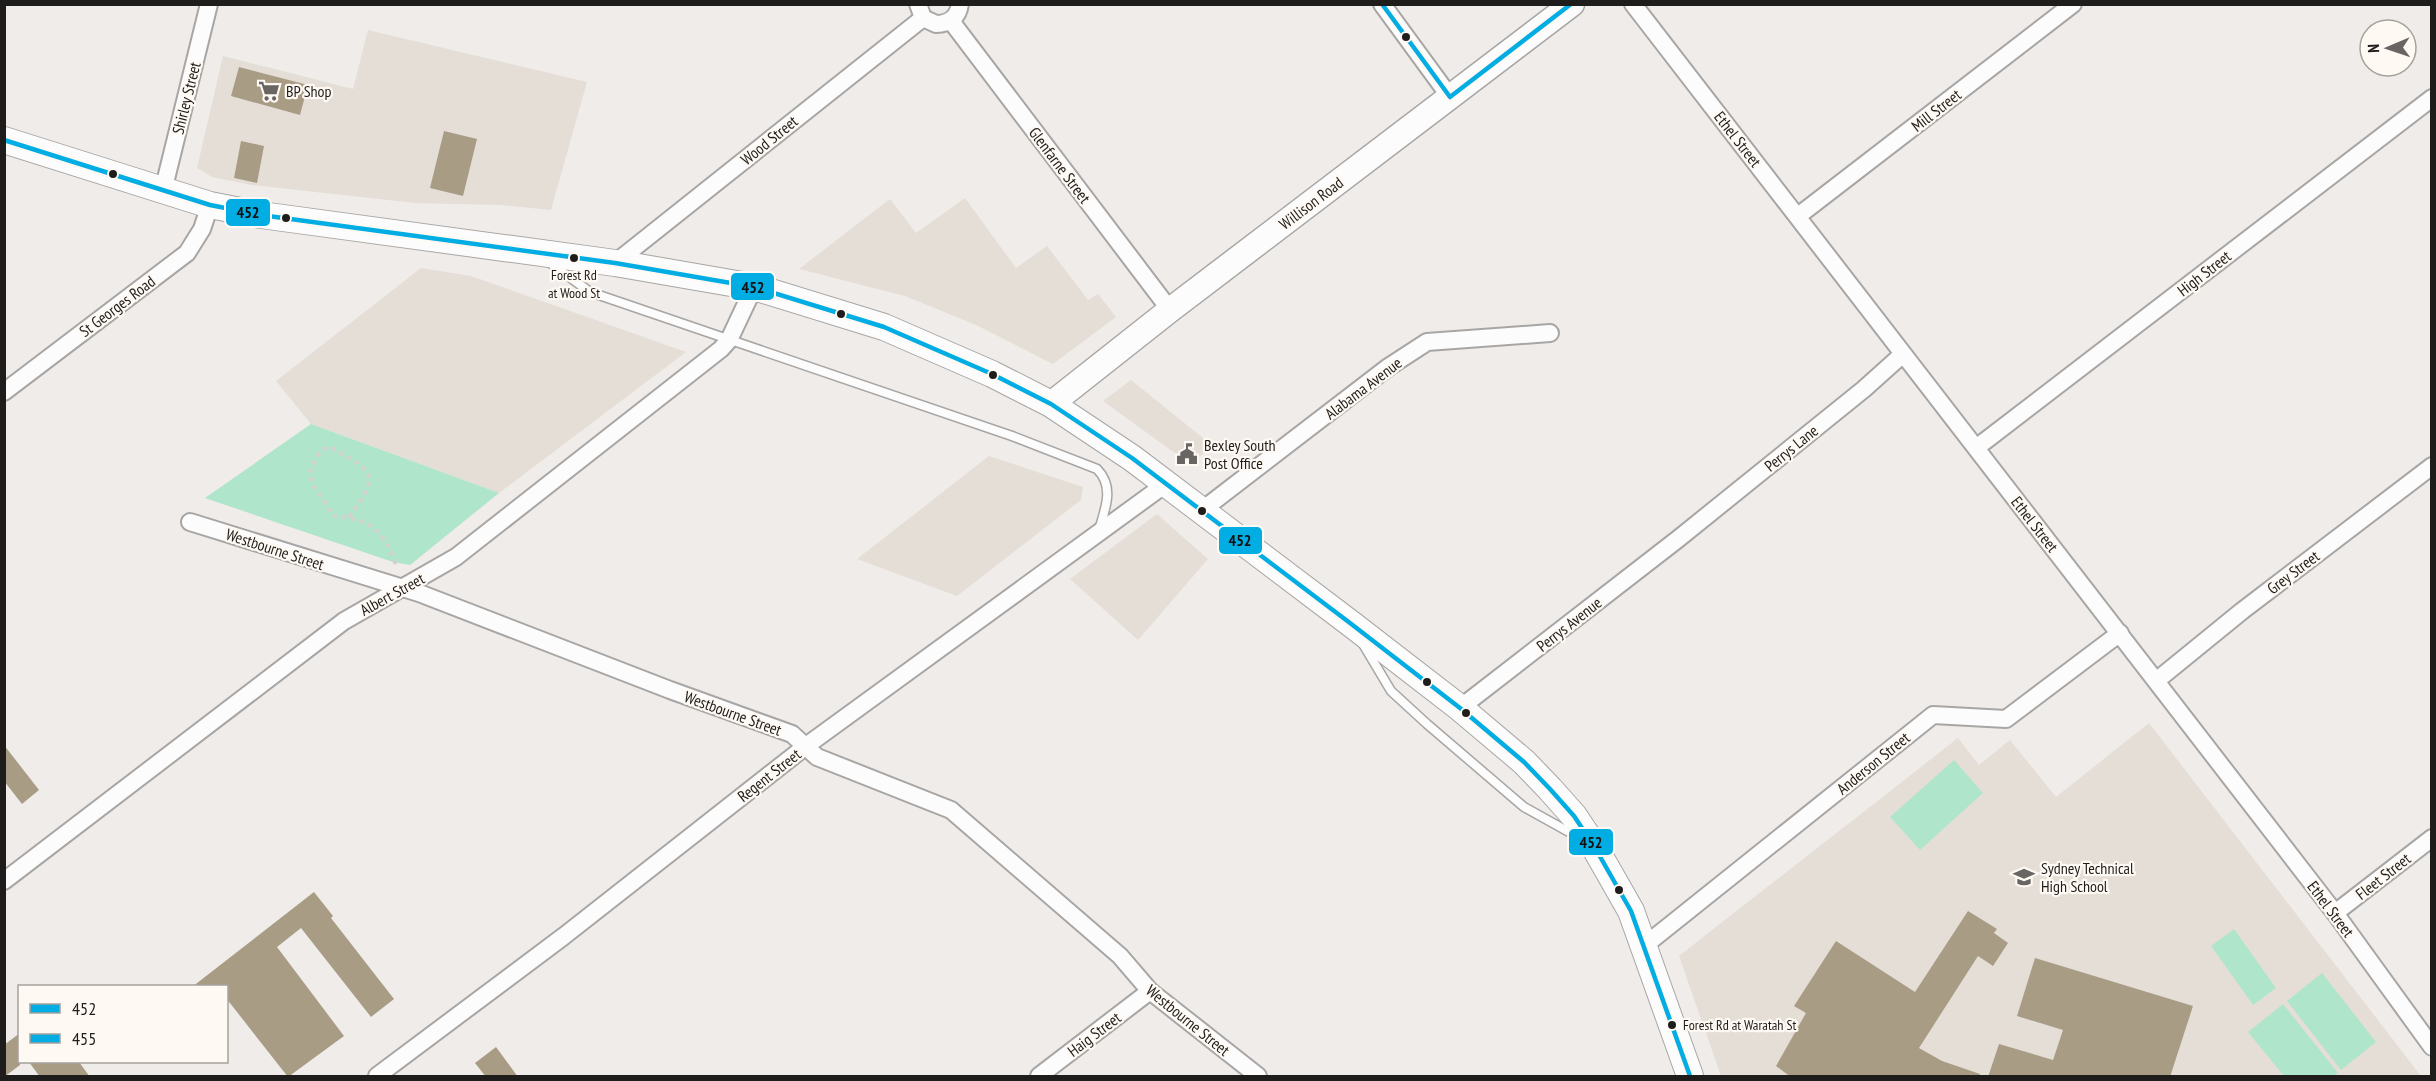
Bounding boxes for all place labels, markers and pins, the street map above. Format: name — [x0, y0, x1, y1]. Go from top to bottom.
unlabelled marker — [1400, 31, 1412, 43]
supermarket icon: BP Shop — [257, 79, 281, 103]
place label: BP Shop — [286, 81, 331, 101]
unlabelled marker — [107, 168, 119, 180]
unlabelled marker — [280, 212, 292, 224]
marker: Forest Rd at Wood St — [568, 252, 580, 264]
place label: Forest Rd at Wood St — [548, 266, 600, 302]
unlabelled marker — [835, 308, 847, 320]
unlabelled marker — [987, 369, 999, 381]
place label: Bexley South Post Office — [1204, 435, 1276, 473]
public building icon: Bexley South Post Office — [1175, 442, 1199, 466]
unlabelled marker — [1196, 505, 1208, 517]
unlabelled marker — [1421, 676, 1433, 688]
unlabelled marker — [1460, 707, 1472, 719]
place label: Sydney Technical High School — [2041, 858, 2134, 896]
school or university icon: Sydney Technical High School — [2012, 865, 2036, 889]
unlabelled marker — [1613, 884, 1625, 896]
place label: Forest Rd at Waratah St — [1683, 1016, 1796, 1034]
marker: Forest Rd at Waratah St — [1666, 1019, 1678, 1031]

